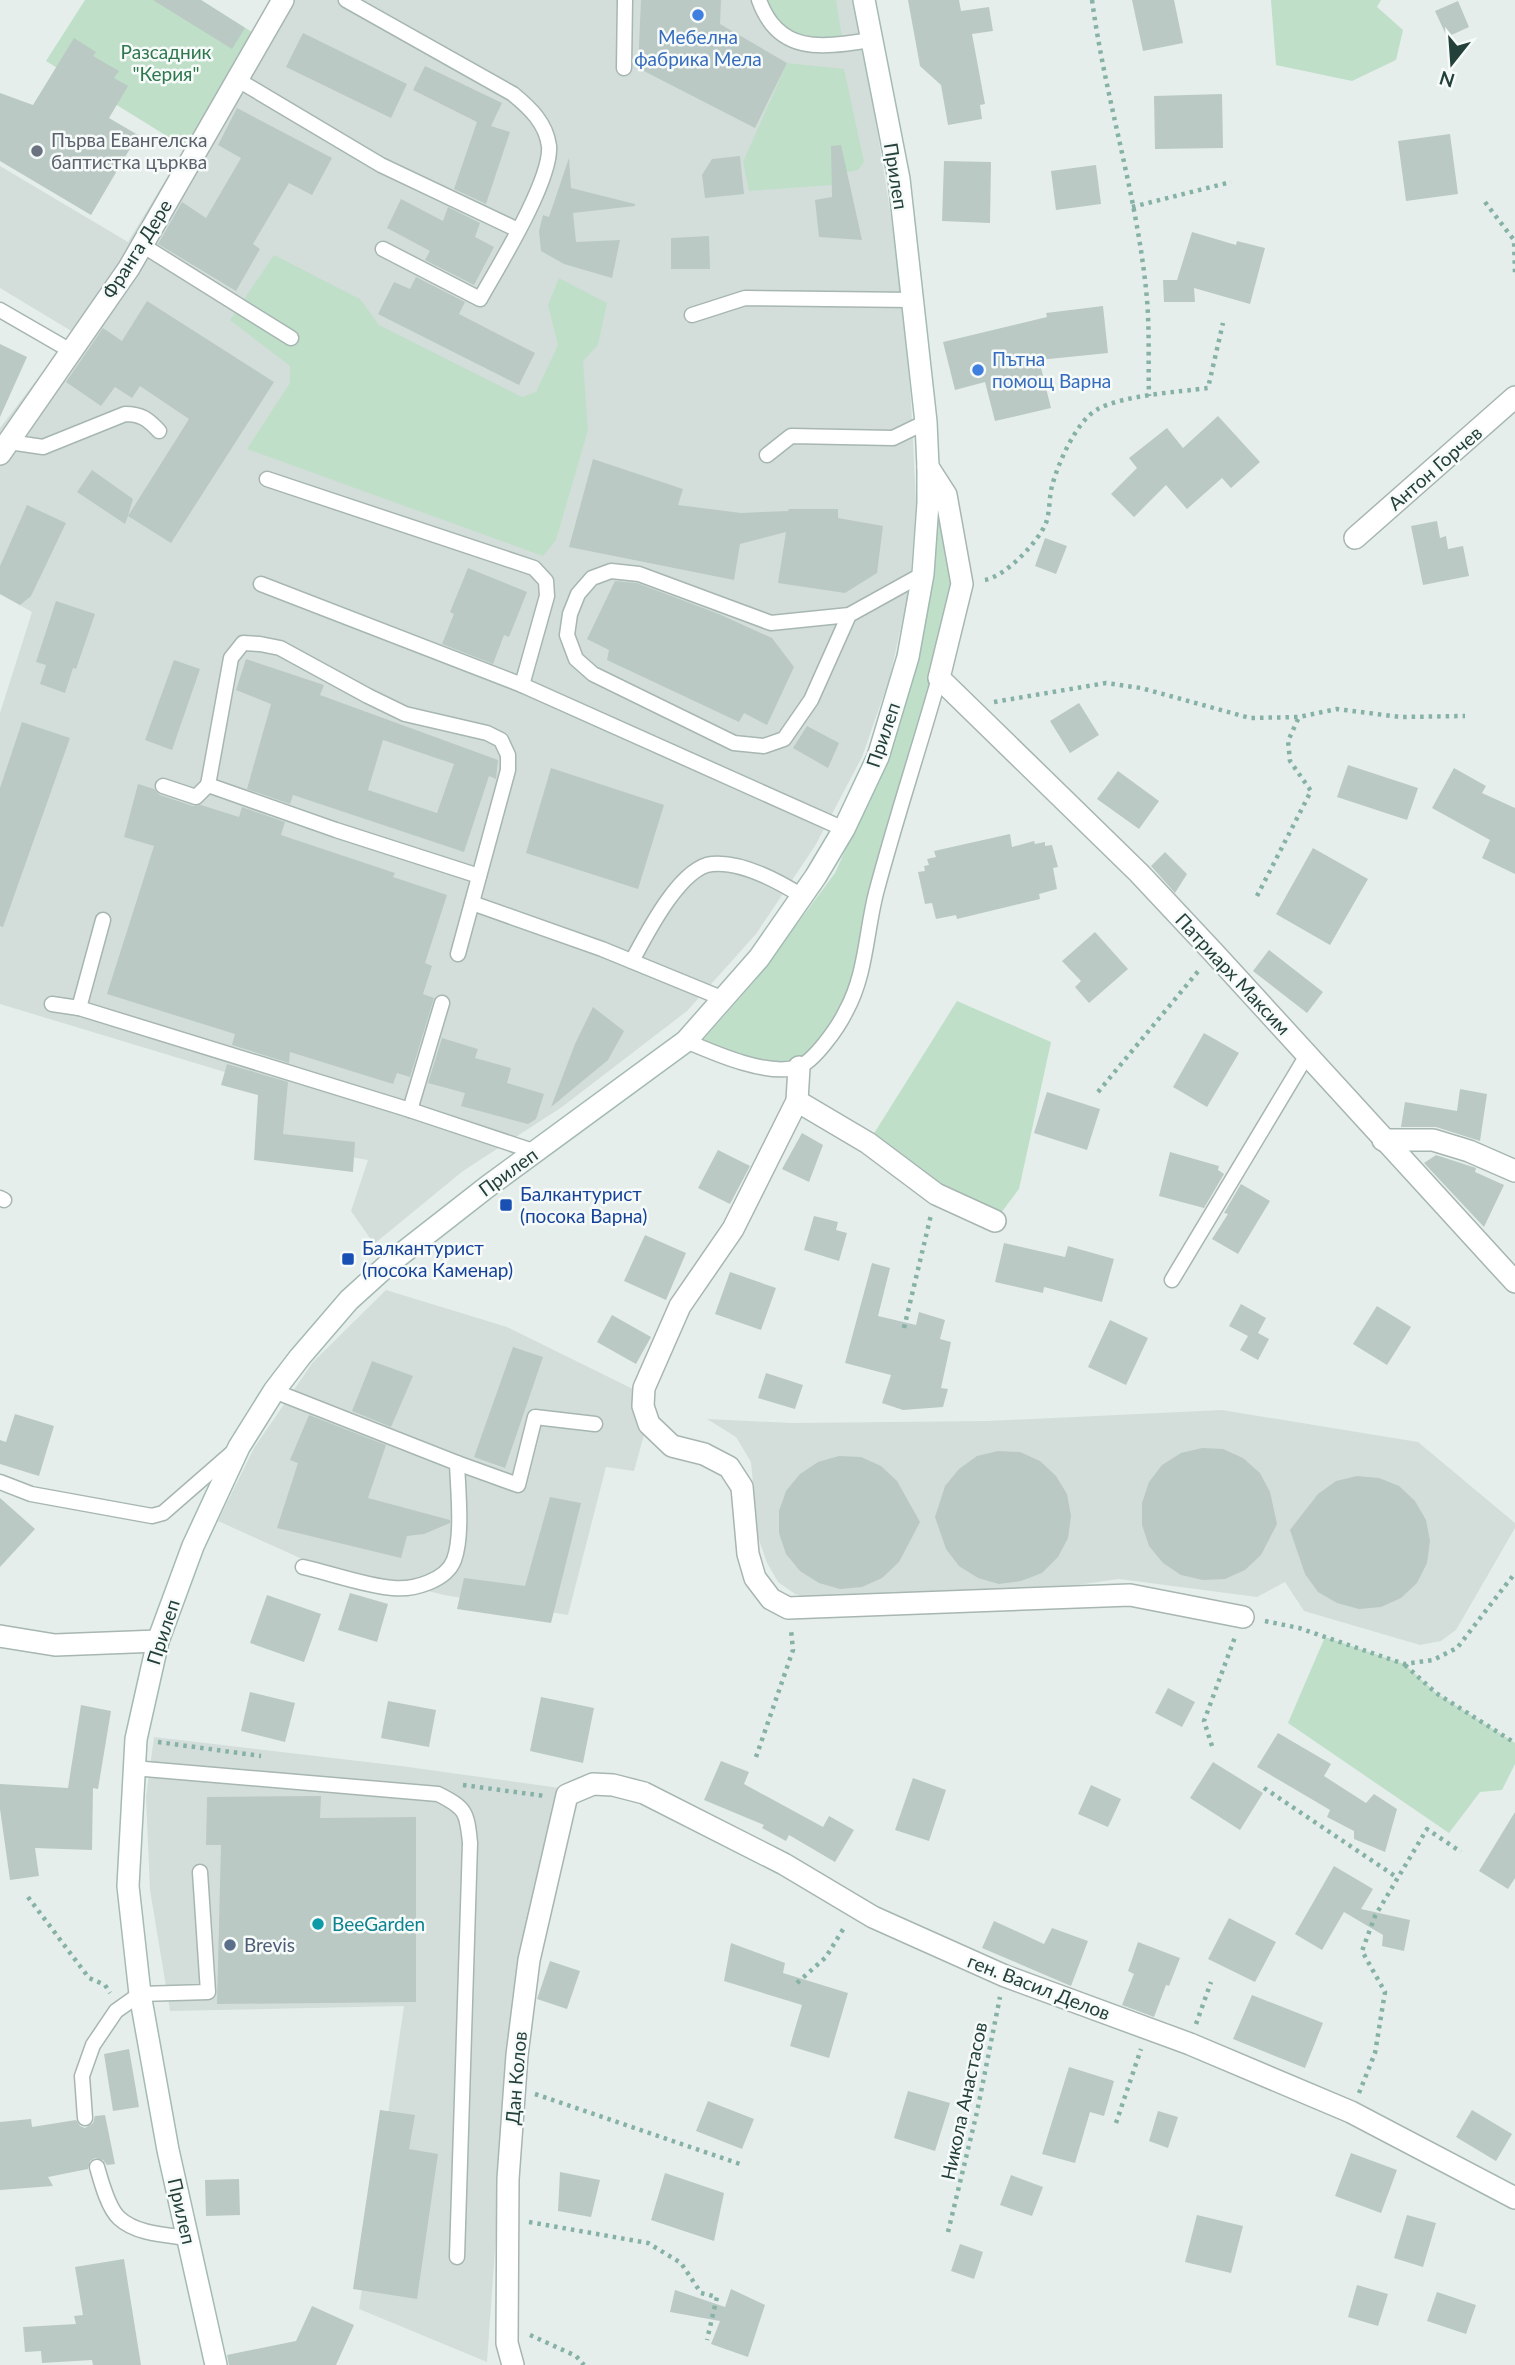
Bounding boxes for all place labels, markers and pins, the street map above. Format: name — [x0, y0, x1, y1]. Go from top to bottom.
marker: Мебелна фабрика Мела — [690, 7, 706, 23]
place label: Мебелна фабрика Мела — [634, 25, 762, 70]
place label: Първа Евангелска баптистка църква — [51, 128, 207, 173]
marker: Първа Евангелска баптистка църква — [29, 143, 45, 159]
place label: Пътна помощ Варна — [992, 347, 1111, 392]
marker: Пътна помощ Варна — [970, 362, 986, 378]
place label: Балкантурист (посока Варна) — [520, 1182, 647, 1227]
marker: Балкантурист (посока Варна) — [498, 1197, 514, 1213]
place label: Балкантурист (посока Каменар) — [362, 1236, 513, 1281]
marker: Балкантурист (посока Каменар) — [340, 1251, 356, 1267]
place label: BeeGarden — [332, 1912, 425, 1935]
marker: BeeGarden — [310, 1916, 326, 1932]
place label: Brevis — [244, 1933, 295, 1956]
marker: Brevis — [222, 1937, 238, 1953]

